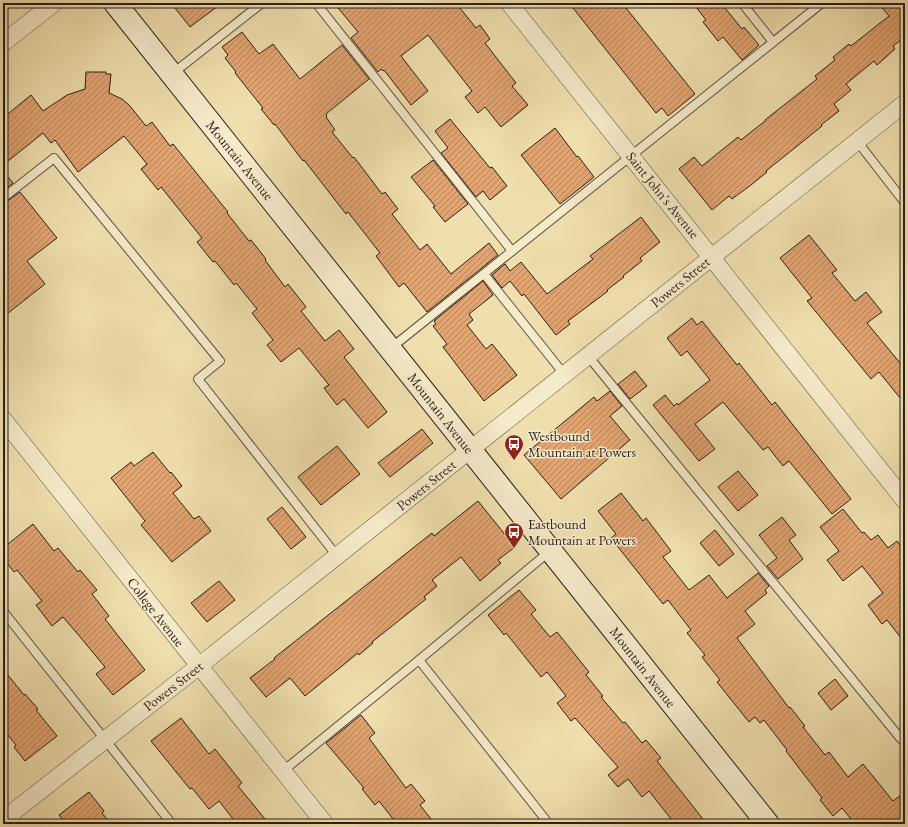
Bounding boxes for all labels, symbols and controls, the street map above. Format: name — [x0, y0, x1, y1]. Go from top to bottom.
street label: Mountain Avenue — [202, 116, 278, 204]
street label: Saint John's Avenue — [622, 148, 704, 242]
street label: Powers Street — [647, 252, 714, 311]
street label: Mountain Avenue — [404, 369, 479, 458]
place label: Westbound Mountain at Powers — [528, 427, 637, 461]
bus stop icon: Westbound Mountain at Powers — [503, 433, 525, 461]
street label: Powers Street — [393, 455, 460, 514]
place label: Eastbound Mountain at Powers — [528, 515, 637, 549]
bus stop icon: Eastbound Mountain at Powers — [503, 521, 525, 549]
street label: College Avenue — [123, 574, 189, 651]
street label: Mountain Avenue — [606, 623, 681, 712]
street label: Powers Street — [139, 657, 207, 715]

